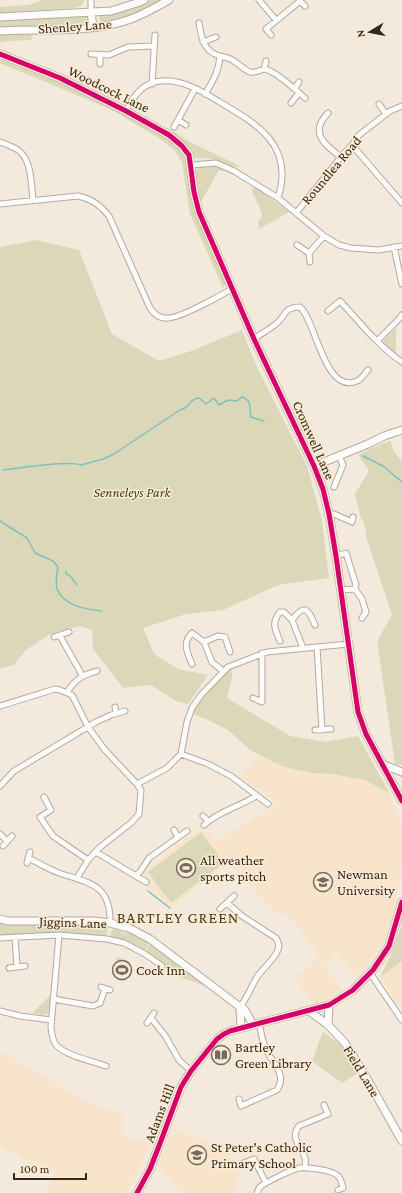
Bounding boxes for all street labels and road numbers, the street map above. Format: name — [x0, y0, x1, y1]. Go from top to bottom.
street label: Shenley Lane — [38, 15, 112, 37]
street label: Woodcock Lane — [66, 62, 152, 116]
street label: Roundlea Road — [298, 132, 365, 207]
street label: Cromwell Lane — [289, 398, 339, 482]
street label: Jiggins Lane — [37, 913, 107, 931]
street label: Field Lane — [340, 1042, 384, 1100]
street label: Adams Hill — [141, 1081, 178, 1145]

